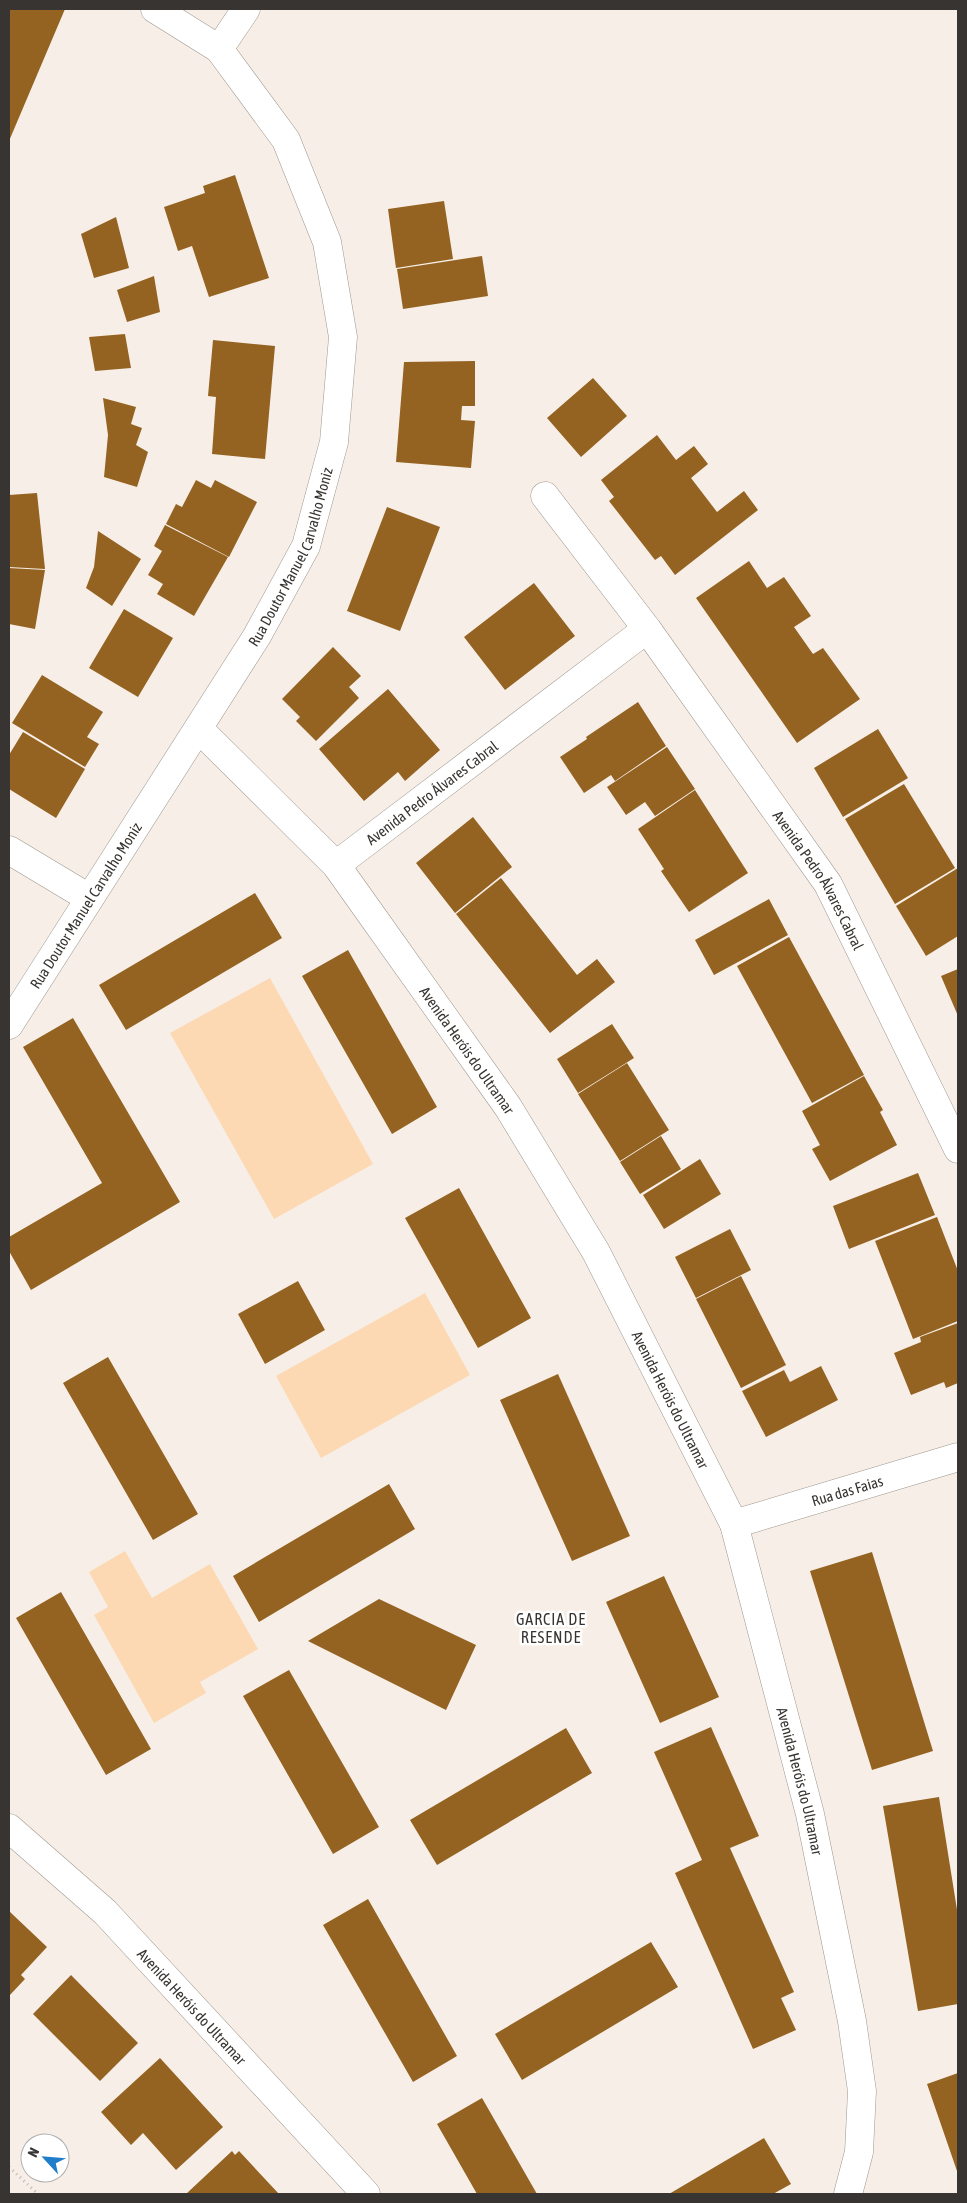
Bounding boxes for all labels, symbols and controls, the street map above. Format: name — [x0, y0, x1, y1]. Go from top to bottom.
street label: Rua Doutor Manuel Carvalho Moniz — [244, 465, 335, 649]
street label: Avenida Pedro Álvares Cabral — [363, 737, 501, 848]
street label: Avenida Pedro Álvares Cabral — [770, 807, 867, 953]
street label: Rua Doutor Manuel Carvalho Moniz — [26, 819, 145, 991]
street label: Avenida Heróis do Ultramar — [417, 983, 519, 1117]
street label: Avenida Heróis do Ultramar — [629, 1328, 713, 1472]
street label: Rua das Faias — [809, 1471, 885, 1509]
district label: GARCIA DE RESENDE — [516, 1610, 586, 1646]
street label: Avenida Heróis do Ultramar — [774, 1705, 827, 1857]
street label: Avenida Heróis do Ultramar — [134, 1945, 250, 2068]
north arrow — [20, 2133, 70, 2183]
text: N — [24, 2145, 42, 2160]

